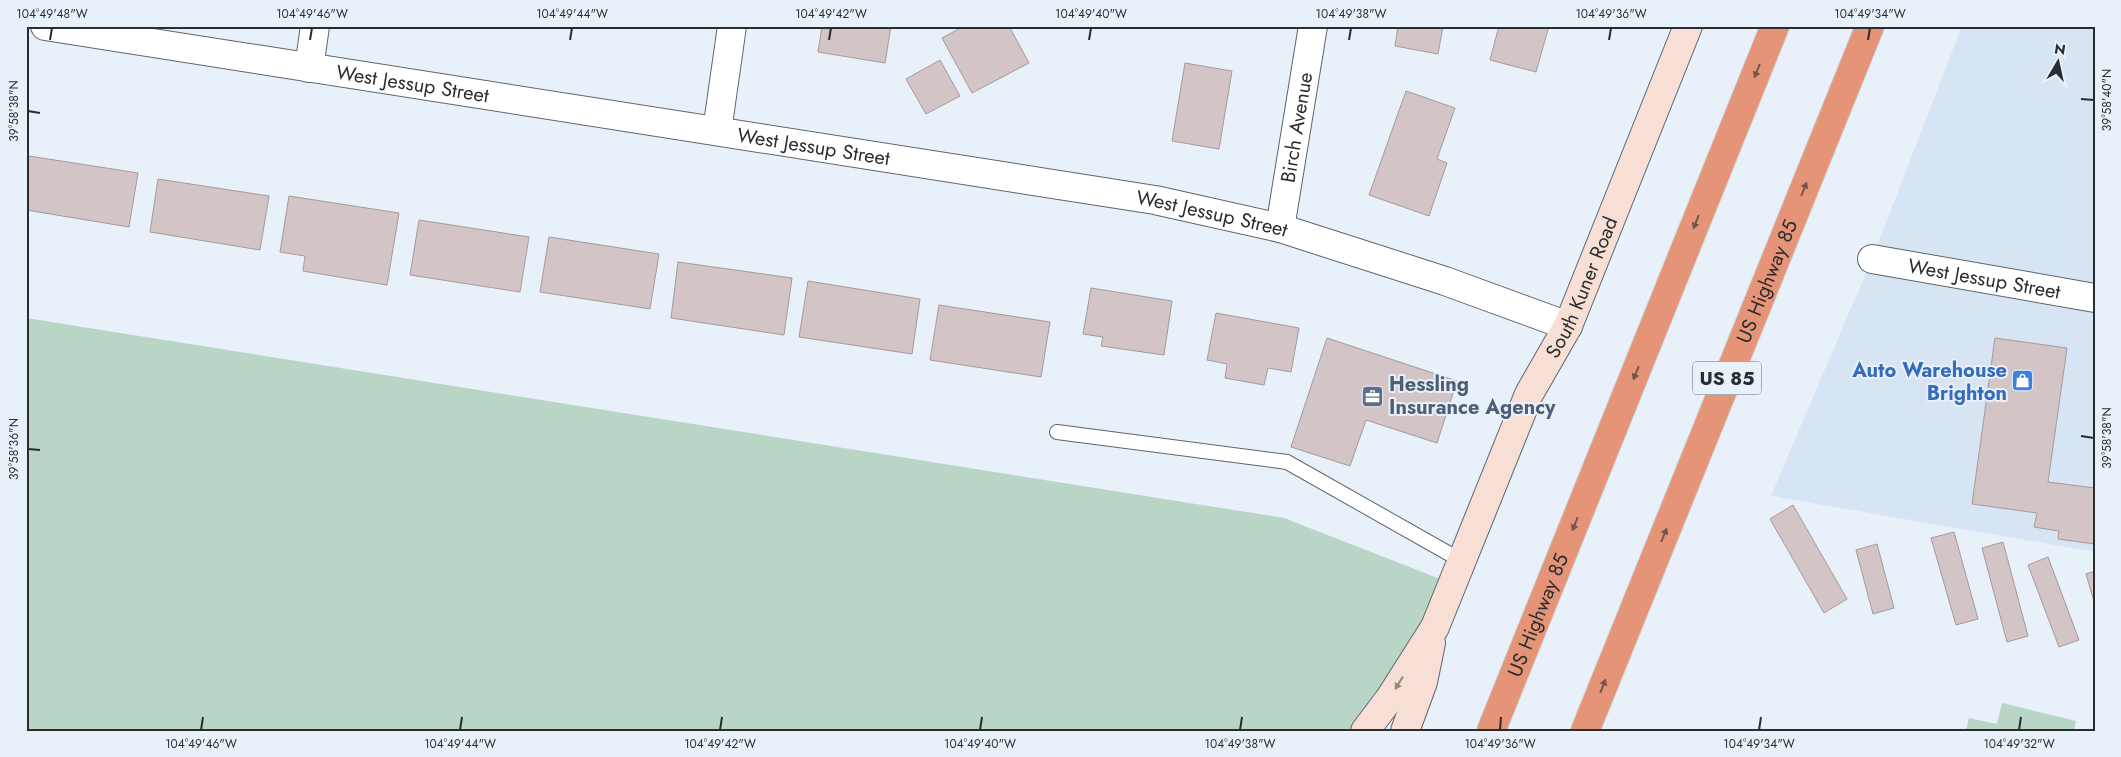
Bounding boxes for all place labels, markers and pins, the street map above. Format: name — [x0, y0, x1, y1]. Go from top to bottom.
place label: Auto Warehouse Brighton — [1851, 356, 2007, 408]
shop icon: Auto Warehouse Brighton — [2011, 369, 2035, 393]
place label: Hessling Insurance Agency — [1389, 370, 1556, 422]
office icon: Hessling Insurance Agency — [1361, 384, 1385, 408]

